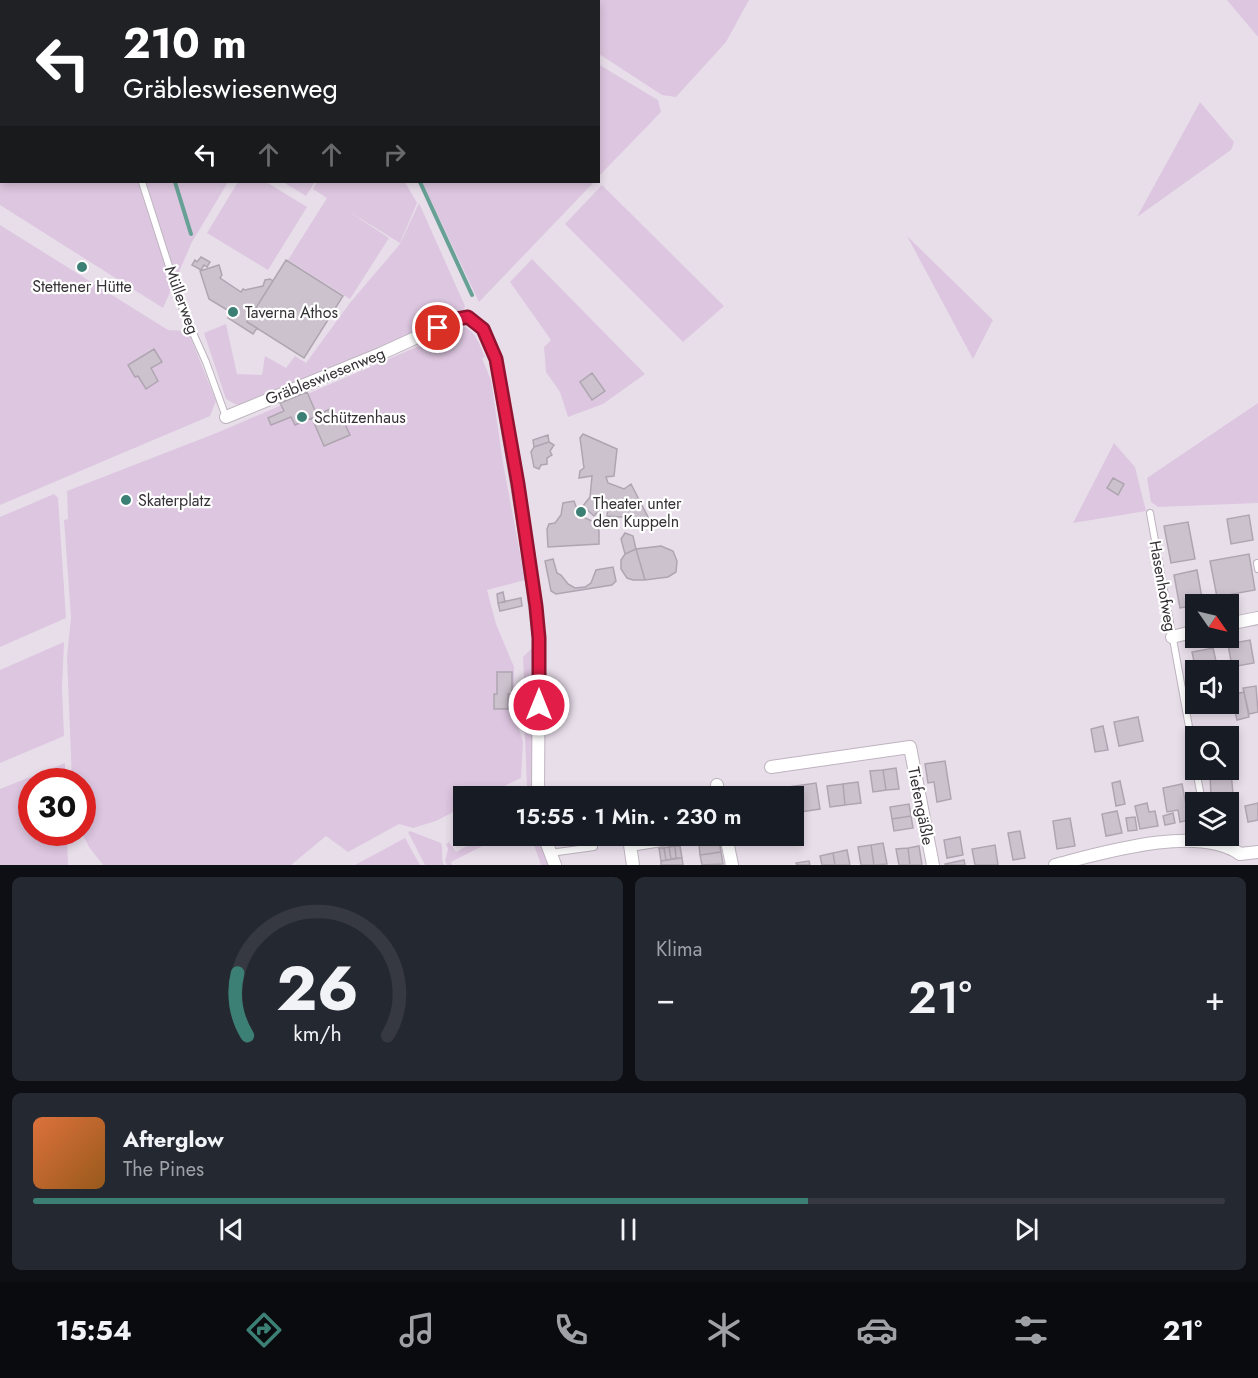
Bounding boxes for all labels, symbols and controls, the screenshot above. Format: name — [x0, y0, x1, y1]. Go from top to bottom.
text: 210 m — [123, 13, 247, 74]
icon: left — [24, 24, 102, 102]
text: Gräbleswiesenweg — [123, 69, 338, 108]
icon: left — [189, 138, 222, 171]
icon: ahead — [252, 138, 285, 171]
icon: ahead — [315, 138, 348, 171]
icon: right — [378, 138, 411, 171]
marker: Stettener Hütte — [75, 260, 89, 274]
street label: Müllerweg — [159, 263, 205, 337]
place label: Stettener Hütte — [32, 275, 132, 298]
place label: Taverna Athos — [245, 301, 338, 324]
pin — [412, 302, 463, 353]
marker: Taverna Athos — [226, 305, 240, 319]
icon: arrive — [421, 311, 454, 344]
street label: Gräbleswiesenweg — [262, 341, 388, 411]
place label: Schützenhaus — [314, 406, 406, 429]
marker: Schützenhaus — [295, 410, 309, 424]
place label: Skaterplatz — [138, 489, 211, 512]
place label: Theater unter den Kuppeln — [593, 492, 682, 533]
marker: Skaterplatz — [119, 493, 133, 507]
marker: Theater unter den Kuppeln — [574, 505, 588, 519]
street label: Hasenhofweg — [1144, 539, 1182, 633]
north arrow — [1185, 594, 1239, 648]
map controls — [1185, 594, 1239, 846]
button: sound — [1185, 660, 1239, 714]
position arrow — [507, 673, 571, 737]
button: search — [1185, 726, 1239, 780]
street label: Tiefengäßle — [902, 765, 940, 847]
speed limit sign: 30 — [18, 768, 96, 846]
button: layers — [1185, 792, 1239, 846]
text: 15:55 · 1 Min. · 230 m — [515, 800, 742, 832]
text: Klima — [656, 935, 702, 964]
text: 26 — [276, 943, 359, 1033]
text: 21° — [908, 965, 972, 1030]
text: − — [656, 975, 675, 1022]
text: + — [1205, 975, 1225, 1022]
text: km/h — [293, 1018, 342, 1049]
text: Afterglow — [123, 1123, 224, 1155]
text: The Pines — [123, 1155, 204, 1184]
icon: previous — [215, 1213, 248, 1246]
icon: pause — [612, 1213, 645, 1246]
icon: next — [1010, 1213, 1043, 1246]
icon: directions — [243, 1309, 285, 1351]
icon: music — [396, 1309, 438, 1351]
icon: phone — [550, 1309, 592, 1351]
icon: climate — [703, 1309, 745, 1351]
icon: car — [856, 1309, 898, 1351]
icon: filters — [1010, 1309, 1052, 1351]
text: 15:54 — [56, 1311, 132, 1350]
text: 21° — [1163, 1311, 1202, 1350]

